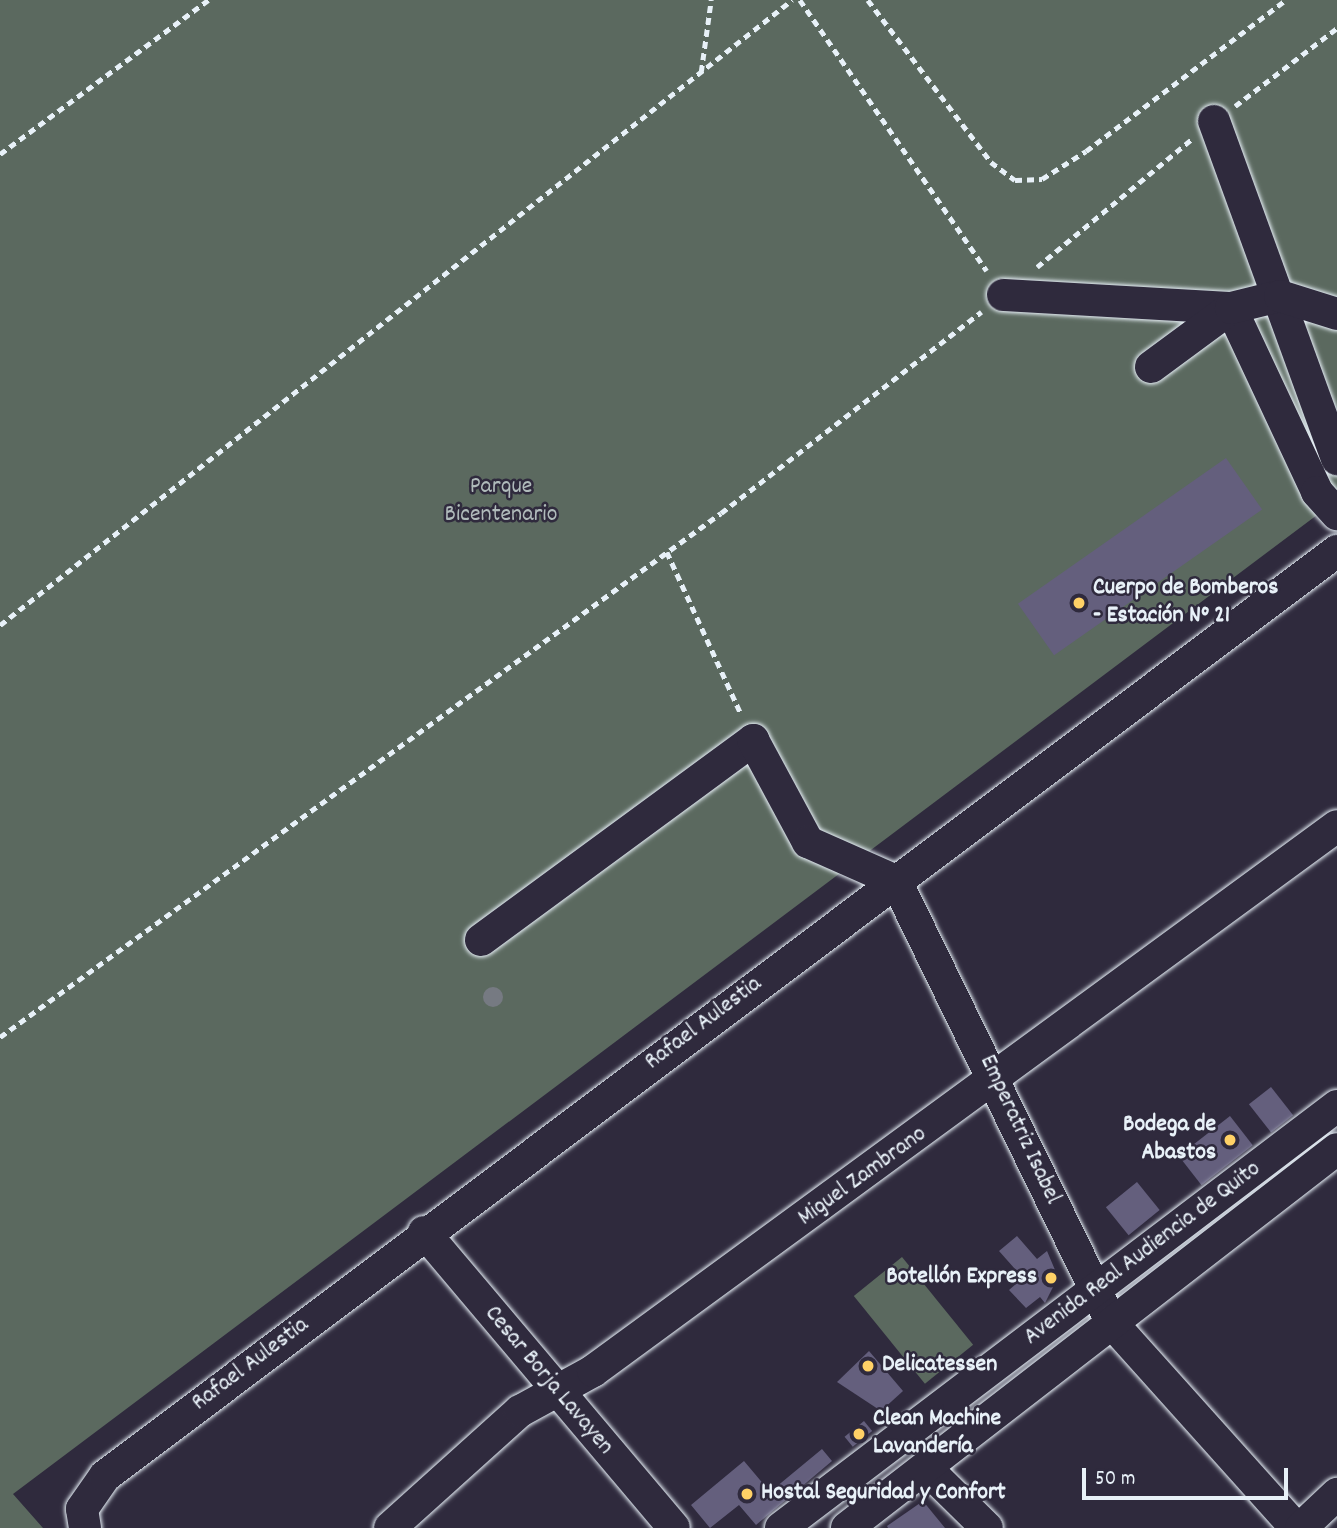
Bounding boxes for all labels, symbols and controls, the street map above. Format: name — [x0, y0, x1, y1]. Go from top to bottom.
park label: Parque Bicentenario — [445, 474, 557, 530]
place label: Cuerpo de Bomberos - Estación N° 21 — [1093, 575, 1278, 631]
marker: Cuerpo de Bomberos - Estación N° 21 — [1071, 595, 1087, 611]
street label: Rafael Aulestia — [640, 971, 768, 1077]
street label: Emperatriz Isabel — [972, 1051, 1066, 1209]
place label: Bodega de Abastos — [1123, 1112, 1216, 1168]
street label: Miguel Zambrano — [793, 1121, 933, 1233]
marker: Bodega de Abastos — [1222, 1132, 1238, 1148]
street label: Avenida Real Audiencia de Quito — [1019, 1156, 1267, 1352]
place label: Botellón Express — [886, 1264, 1037, 1292]
marker: Botellón Express — [1043, 1270, 1059, 1286]
street label: Cesar Borja Lavayen — [477, 1301, 619, 1461]
street label: Rafael Aulestia — [187, 1312, 315, 1418]
place label: Delicatessen — [882, 1352, 997, 1380]
marker: Delicatessen — [860, 1358, 876, 1374]
place label: Clean Machine Lavandería — [873, 1406, 1001, 1462]
marker: Clean Machine Lavandería — [851, 1426, 867, 1442]
scale bar — [1085, 1454, 1292, 1498]
text: 50 m — [1095, 1465, 1135, 1495]
place label: Hostal Seguridad y Confort — [761, 1480, 1006, 1508]
marker: Hostal Seguridad y Confort — [739, 1486, 755, 1502]

